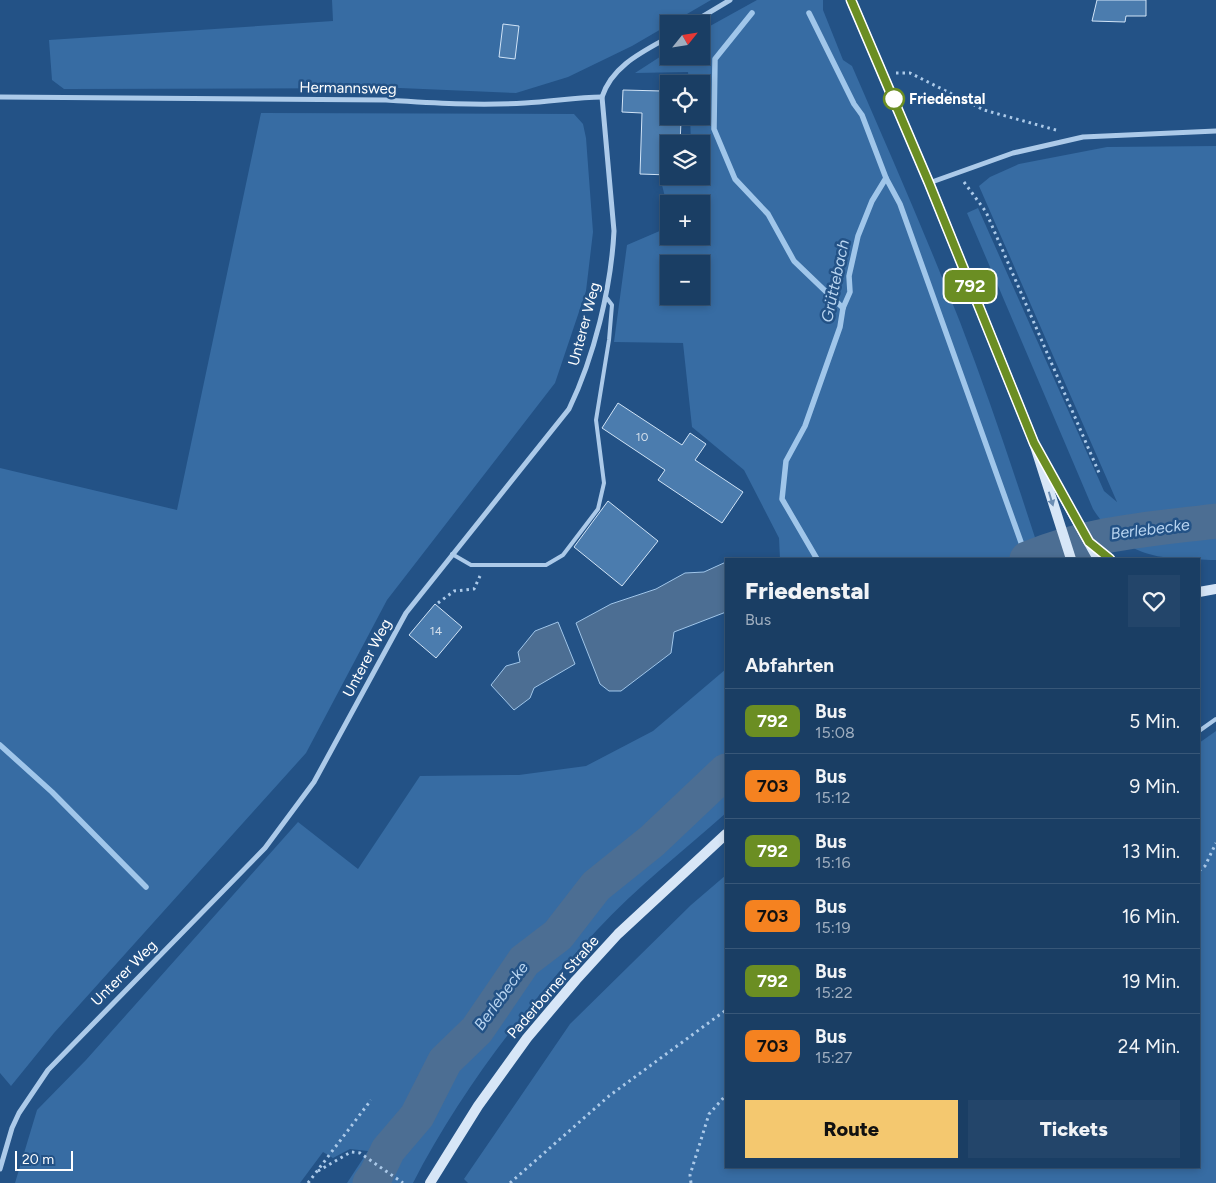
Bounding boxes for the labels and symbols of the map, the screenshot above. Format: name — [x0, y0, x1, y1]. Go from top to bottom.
north arrow — [660, 15, 710, 65]
street label: Hermannsweg — [299, 78, 397, 98]
marker: Friedenstal — [883, 88, 905, 110]
place label: Friedenstal — [909, 90, 985, 108]
water label: Grüttebach — [817, 238, 853, 324]
line badge: 792 — [941, 270, 999, 302]
street label: Unterer Weg — [564, 280, 604, 368]
house number: 10 — [636, 430, 649, 444]
one-way arrow — [1048, 492, 1056, 507]
water label: Berlebecke — [1109, 515, 1191, 543]
street label: Unterer Weg — [339, 616, 395, 700]
house number: 14 — [430, 624, 443, 638]
street label: Paderborner Straße — [503, 932, 603, 1042]
street label: Unterer Weg — [87, 936, 161, 1010]
water label: Berlebecke — [470, 958, 532, 1034]
scale bar — [15, 1148, 72, 1171]

